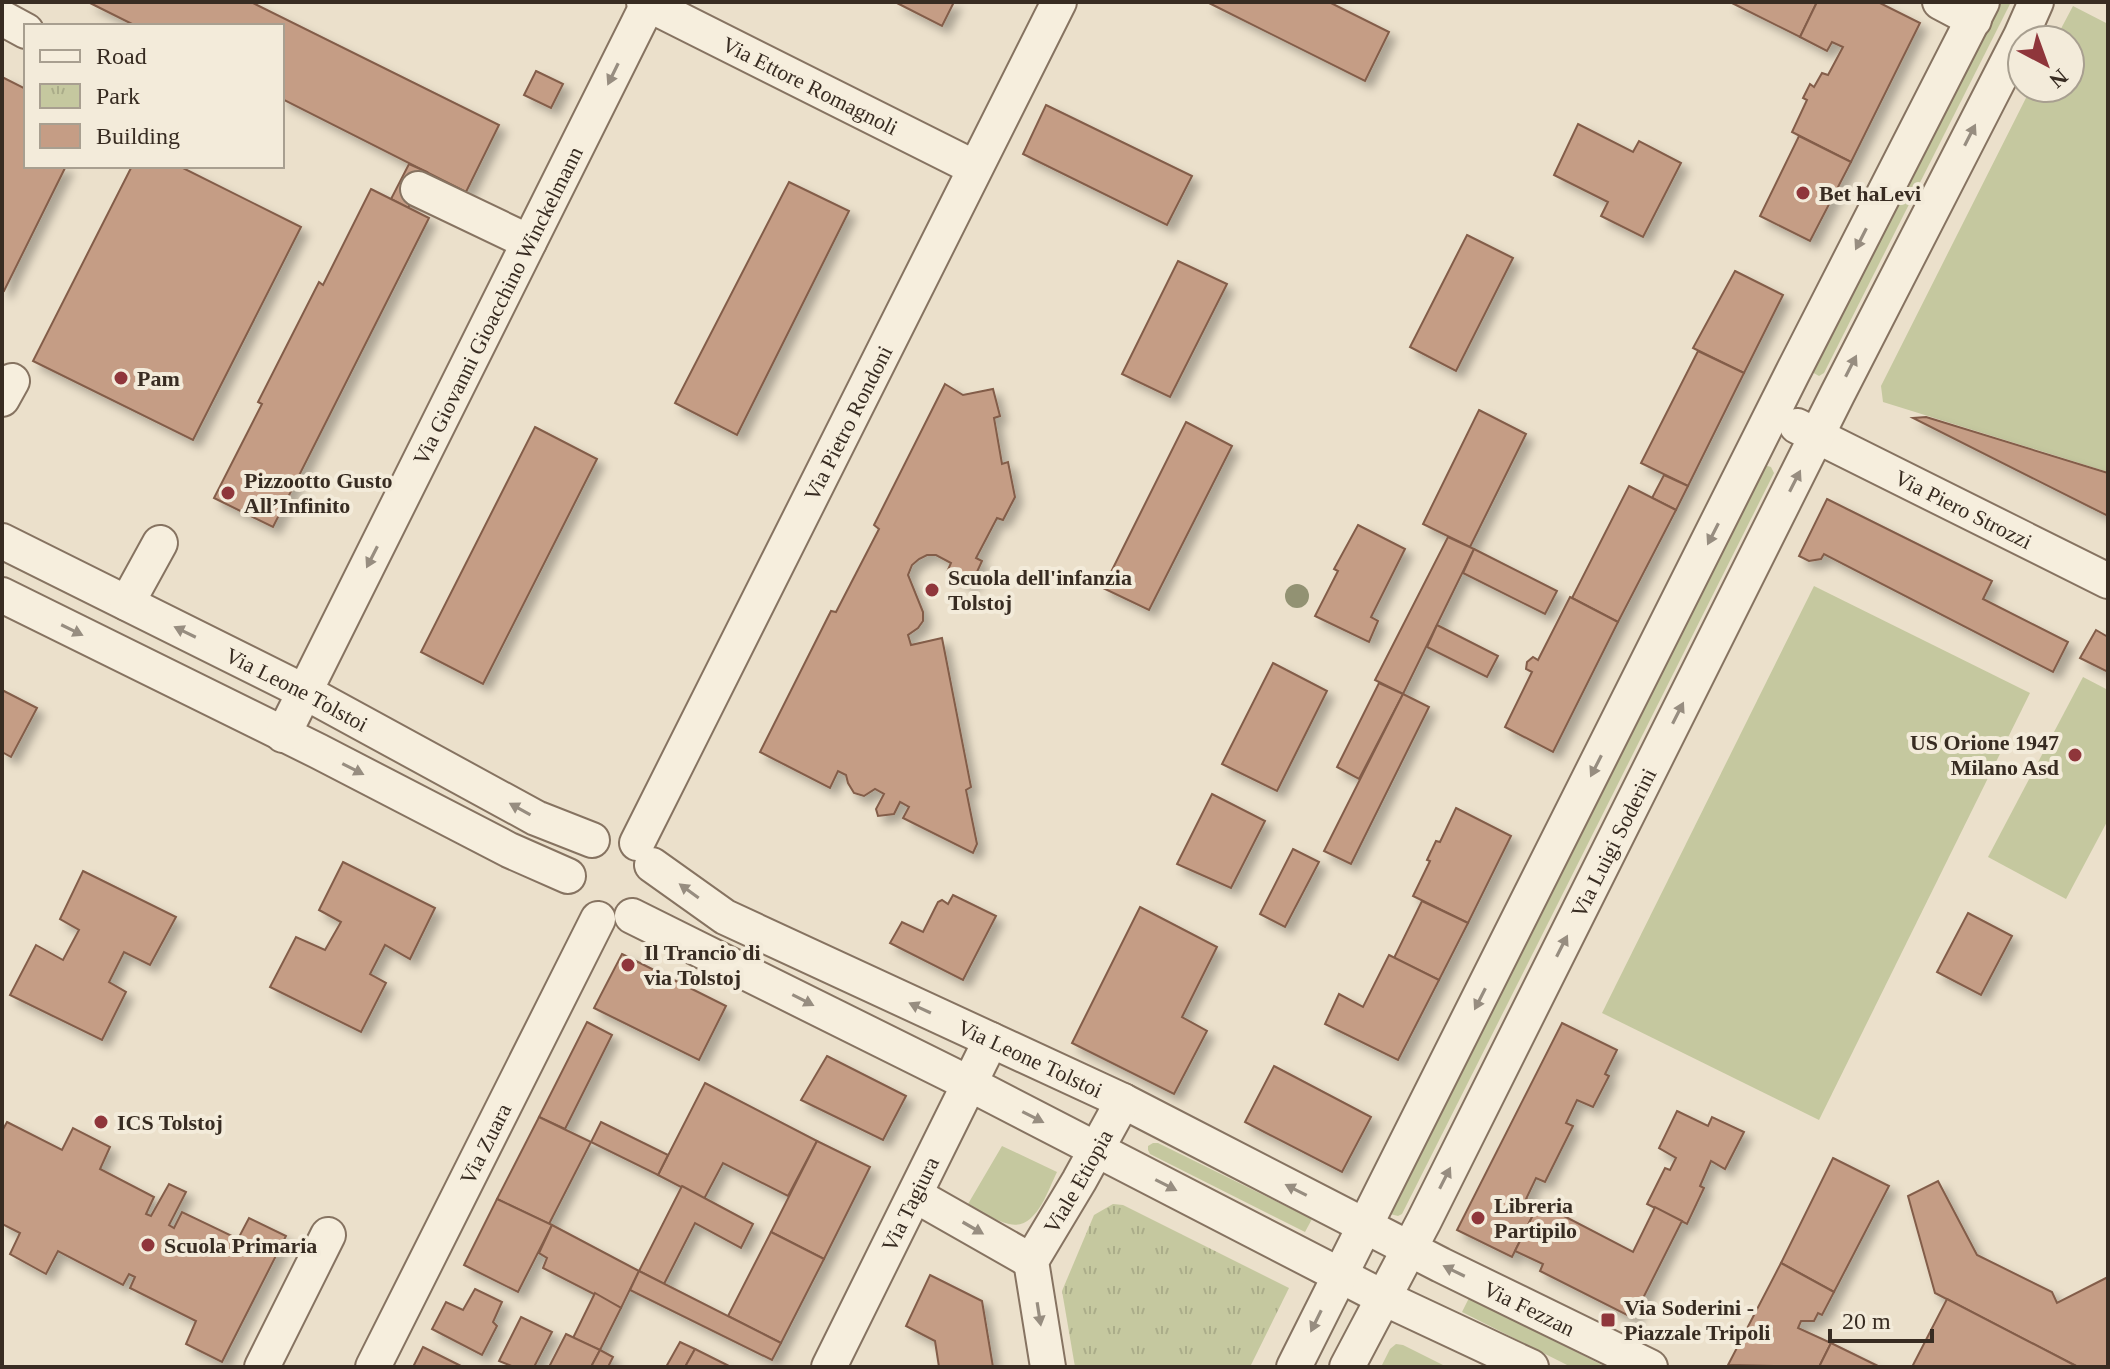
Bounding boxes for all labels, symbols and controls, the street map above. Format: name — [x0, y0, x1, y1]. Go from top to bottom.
legend — [24, 24, 284, 168]
north arrow — [2006, 24, 2086, 104]
street label: Via Ettore Romagnoli — [718, 31, 902, 140]
text: Road — [96, 43, 147, 69]
one-way arrow — [606, 62, 620, 85]
text: N — [2045, 64, 2073, 93]
text: Park — [96, 83, 140, 109]
text: Building — [96, 123, 180, 149]
one-way arrow — [1963, 123, 1977, 146]
street label: Via Giovanni Gioacchino Winckelmann — [408, 142, 587, 469]
place label: Bet haLevi — [1819, 181, 1921, 206]
marker: Bet haLevi — [1794, 184, 1812, 202]
one-way arrow — [1855, 227, 1868, 250]
street label: Via Pietro Rondoni — [799, 341, 897, 504]
one-way arrow — [1845, 355, 1858, 378]
place label: Pam — [137, 366, 180, 391]
marker: Pam — [112, 369, 130, 387]
street label: Via Piero Strozzi — [1891, 464, 2036, 554]
place label: Pizzootto Gusto All’Infinito — [244, 468, 392, 518]
one-way arrow — [1788, 469, 1801, 492]
marker: Pizzootto Gusto All’Infinito — [219, 484, 237, 502]
one-way arrow — [1706, 522, 1719, 545]
one-way arrow — [366, 545, 379, 568]
place label: Scuola dell'infanzia Tolstoj — [948, 565, 1132, 615]
marker: Scuola dell'infanzia Tolstoj — [923, 581, 941, 599]
one-way arrow — [60, 623, 83, 637]
one-way arrow — [173, 625, 197, 639]
street label: Via Leone Tolstoi — [222, 642, 372, 736]
one-way arrow — [1671, 702, 1685, 725]
place label: US Orione 1947 Milano Asd — [1910, 730, 2059, 780]
marker: US Orione 1947 Milano Asd — [2066, 746, 2084, 764]
one-way arrow — [1589, 755, 1603, 778]
one-way arrow — [342, 763, 365, 776]
street label: Via Luigi Soderini — [1565, 764, 1661, 922]
one-way arrow — [509, 802, 531, 816]
one-way arrow — [678, 883, 700, 899]
one-way arrow — [1555, 934, 1568, 957]
place label: Il Trancio di via Tolstoj — [644, 940, 761, 990]
marker: Il Trancio di via Tolstoj — [619, 956, 637, 974]
one-way arrow — [1473, 987, 1486, 1010]
one-way arrow — [791, 993, 814, 1007]
one-way arrow — [909, 1001, 932, 1015]
street label: Via Leone Tolstoi — [954, 1014, 1107, 1102]
street label: Via Zuara — [454, 1099, 516, 1188]
place label: ICS Tolstoj — [117, 1110, 223, 1135]
one-way arrow — [1022, 1110, 1045, 1123]
marker: ICS Tolstoj — [92, 1113, 110, 1131]
street label: Viale Etiopia — [1038, 1125, 1118, 1237]
street label: Via Tagiura — [876, 1152, 944, 1255]
one-way arrow — [1438, 1167, 1452, 1190]
one-way arrow — [1155, 1179, 1178, 1192]
one-way arrow — [1285, 1183, 1308, 1197]
place label: Libreria Partipilo — [1494, 1193, 1577, 1243]
marker: Libreria Partipilo — [1469, 1209, 1487, 1227]
one-way arrow — [962, 1221, 984, 1235]
place label: Scuola Primaria — [164, 1233, 317, 1258]
marker: Scuola Primaria — [139, 1236, 157, 1254]
one-way arrow — [1443, 1264, 1466, 1278]
street label: Via Fezzan — [1480, 1275, 1579, 1341]
scale bar — [1830, 1293, 1932, 1343]
place label: Via Soderini - Piazzale Tripoli — [1624, 1295, 1770, 1345]
one-way arrow — [1034, 1302, 1046, 1327]
text: 20 m — [1842, 1308, 1891, 1334]
one-way arrow — [1310, 1309, 1323, 1332]
marker: Via Soderini - Piazzale Tripoli — [1599, 1311, 1617, 1329]

